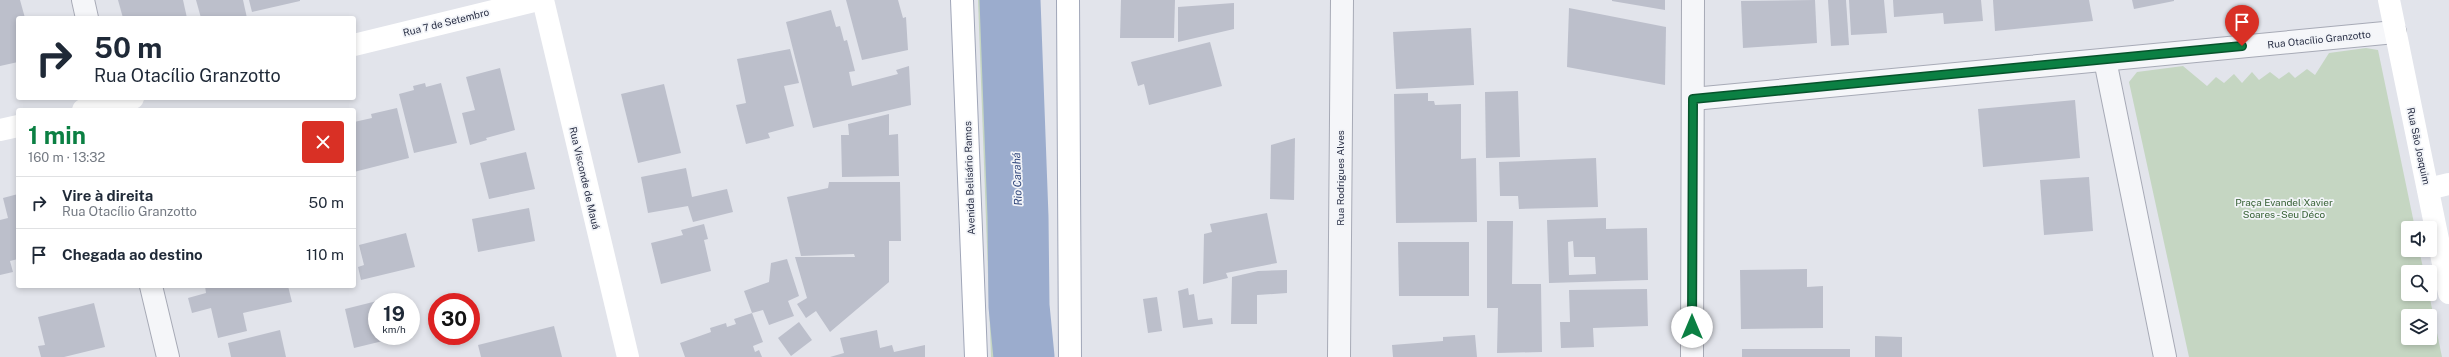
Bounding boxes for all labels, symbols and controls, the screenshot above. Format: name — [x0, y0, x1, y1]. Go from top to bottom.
street label: Rua 7 de Setembro — [402, 5, 491, 39]
pin — [2225, 5, 2259, 46]
icon: arrive — [2231, 11, 2253, 33]
street label: Rua Otacílio Granzotto — [2267, 28, 2372, 50]
text: 50 m — [94, 31, 162, 64]
icon: right — [28, 32, 80, 84]
text: Rua Otacílio Granzotto — [94, 65, 281, 86]
street label: Rua São Joaquim — [2405, 106, 2433, 186]
text: 1 min — [28, 121, 86, 149]
button: close — [302, 121, 344, 163]
street label: Avenida Belisário Ramos — [961, 121, 977, 235]
street label: Rua Visconde de Mauá — [567, 126, 603, 230]
street label: Rua Rodrigues Alves — [1334, 130, 1346, 226]
text: 160 m · 13:32 — [28, 150, 105, 165]
water label: Rio Carahá — [1010, 152, 1024, 206]
text: Vire à direita — [62, 187, 153, 204]
icon: right — [28, 192, 50, 214]
text: 50 m — [309, 194, 344, 211]
park label: Praça Evandel Xavier Soares - Seu Déco — [2235, 196, 2333, 220]
text: Rua Otacílio Granzotto — [62, 204, 197, 219]
map controls — [2401, 221, 2437, 345]
button: sound — [2401, 221, 2437, 257]
icon: arrive — [28, 244, 50, 266]
text: Chegada ao destino — [62, 246, 203, 263]
text: 110 m — [306, 246, 344, 263]
button: search — [2401, 265, 2437, 301]
speed limit sign: 30 — [428, 293, 480, 345]
text: 19 — [383, 302, 405, 326]
position arrow — [1671, 306, 1713, 348]
button: layers — [2401, 309, 2437, 345]
text: km/h — [382, 323, 406, 335]

